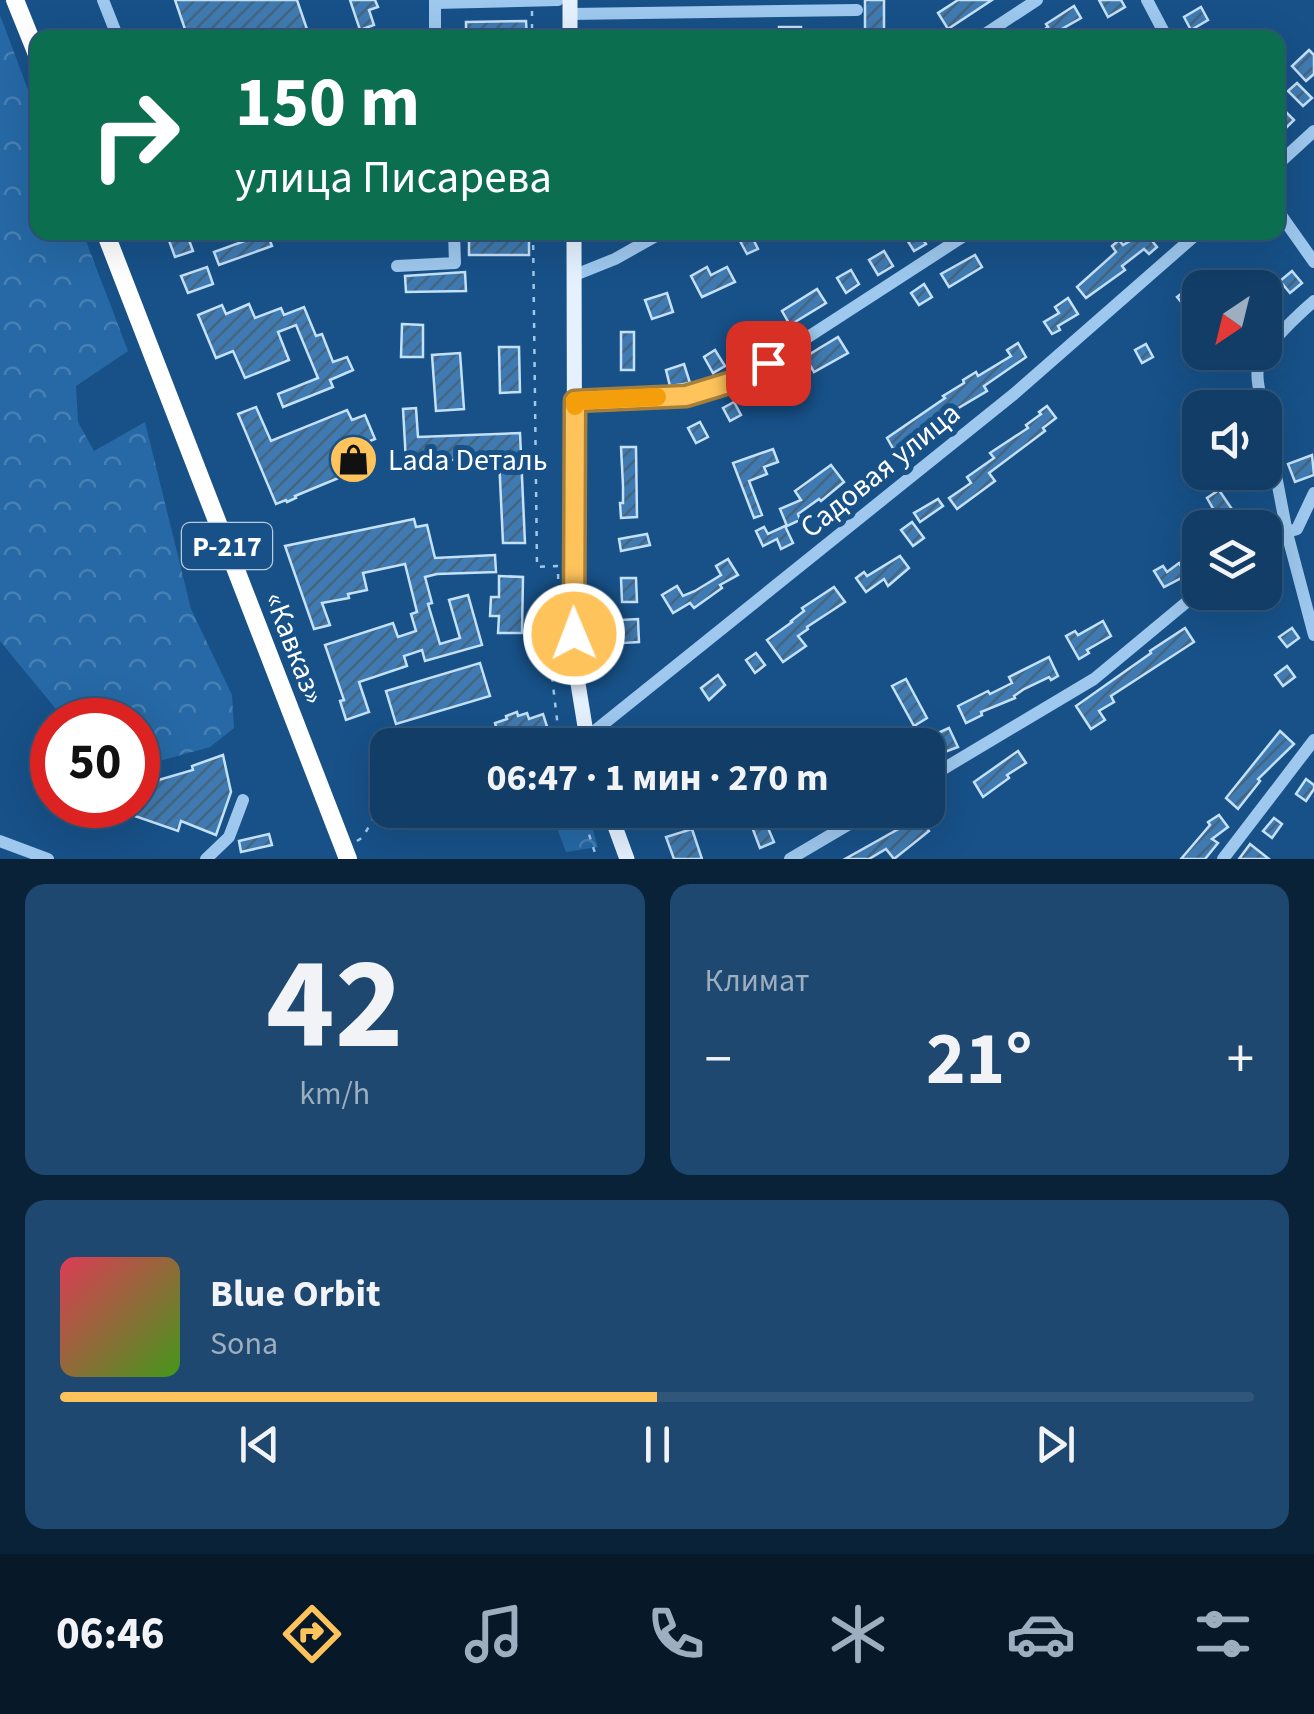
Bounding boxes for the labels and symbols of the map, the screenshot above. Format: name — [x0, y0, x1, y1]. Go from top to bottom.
north arrow — [1182, 270, 1282, 370]
pin — [726, 321, 811, 406]
street label: Садовая улица — [791, 392, 970, 548]
shop icon: Lada Dеталь — [327, 434, 379, 486]
place label: Lada Dеталь — [388, 439, 547, 482]
road number: Р-217 — [182, 523, 272, 569]
position arrow — [522, 582, 626, 686]
street label: «Кавказ» — [254, 586, 336, 710]
speed limit sign: 50 — [30, 698, 160, 828]

